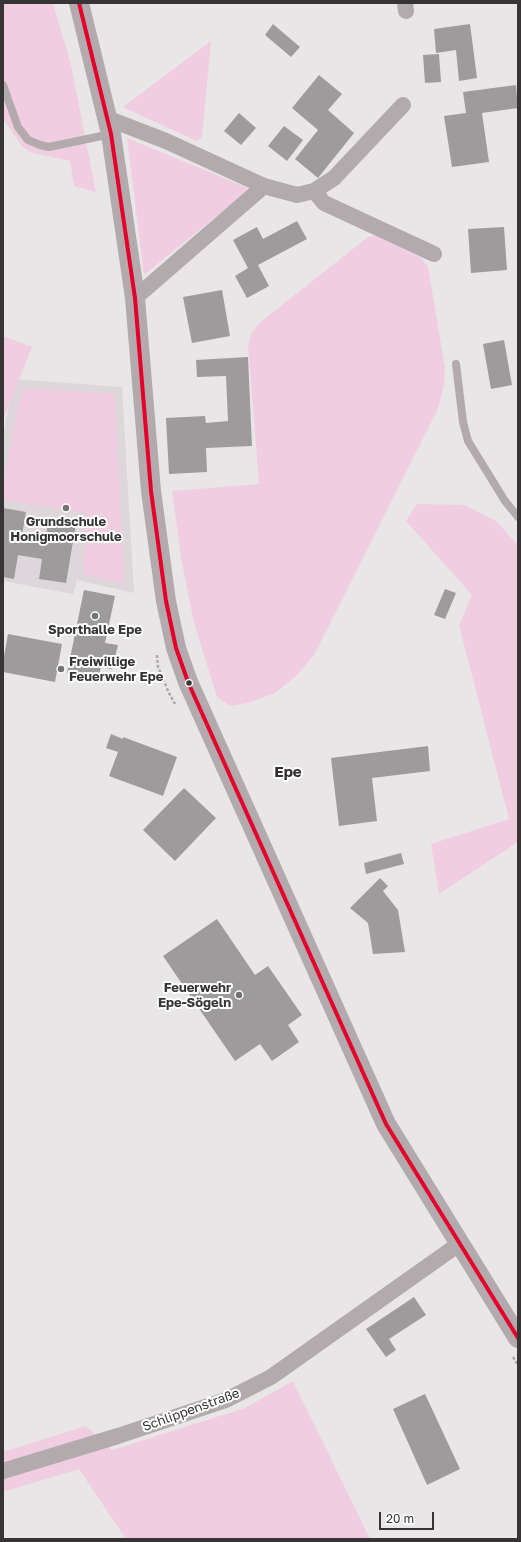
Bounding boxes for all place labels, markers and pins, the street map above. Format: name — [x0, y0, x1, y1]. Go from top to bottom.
marker: Grundschule Honigmoorschule — [61, 503, 71, 513]
place label: Grundschule Honigmoorschule — [10, 514, 122, 545]
marker: Sporthalle Epe — [90, 611, 100, 621]
place label: Sporthalle Epe — [48, 622, 142, 638]
place label: Freiwillige Feuerwehr Epe — [69, 654, 163, 685]
marker: Freiwillige Feuerwehr Epe — [56, 664, 66, 674]
unlabelled marker — [184, 678, 194, 688]
place label: Feuerwehr Epe-Sögeln — [158, 980, 231, 1011]
marker: Feuerwehr Epe-Sögeln — [234, 990, 244, 1000]

